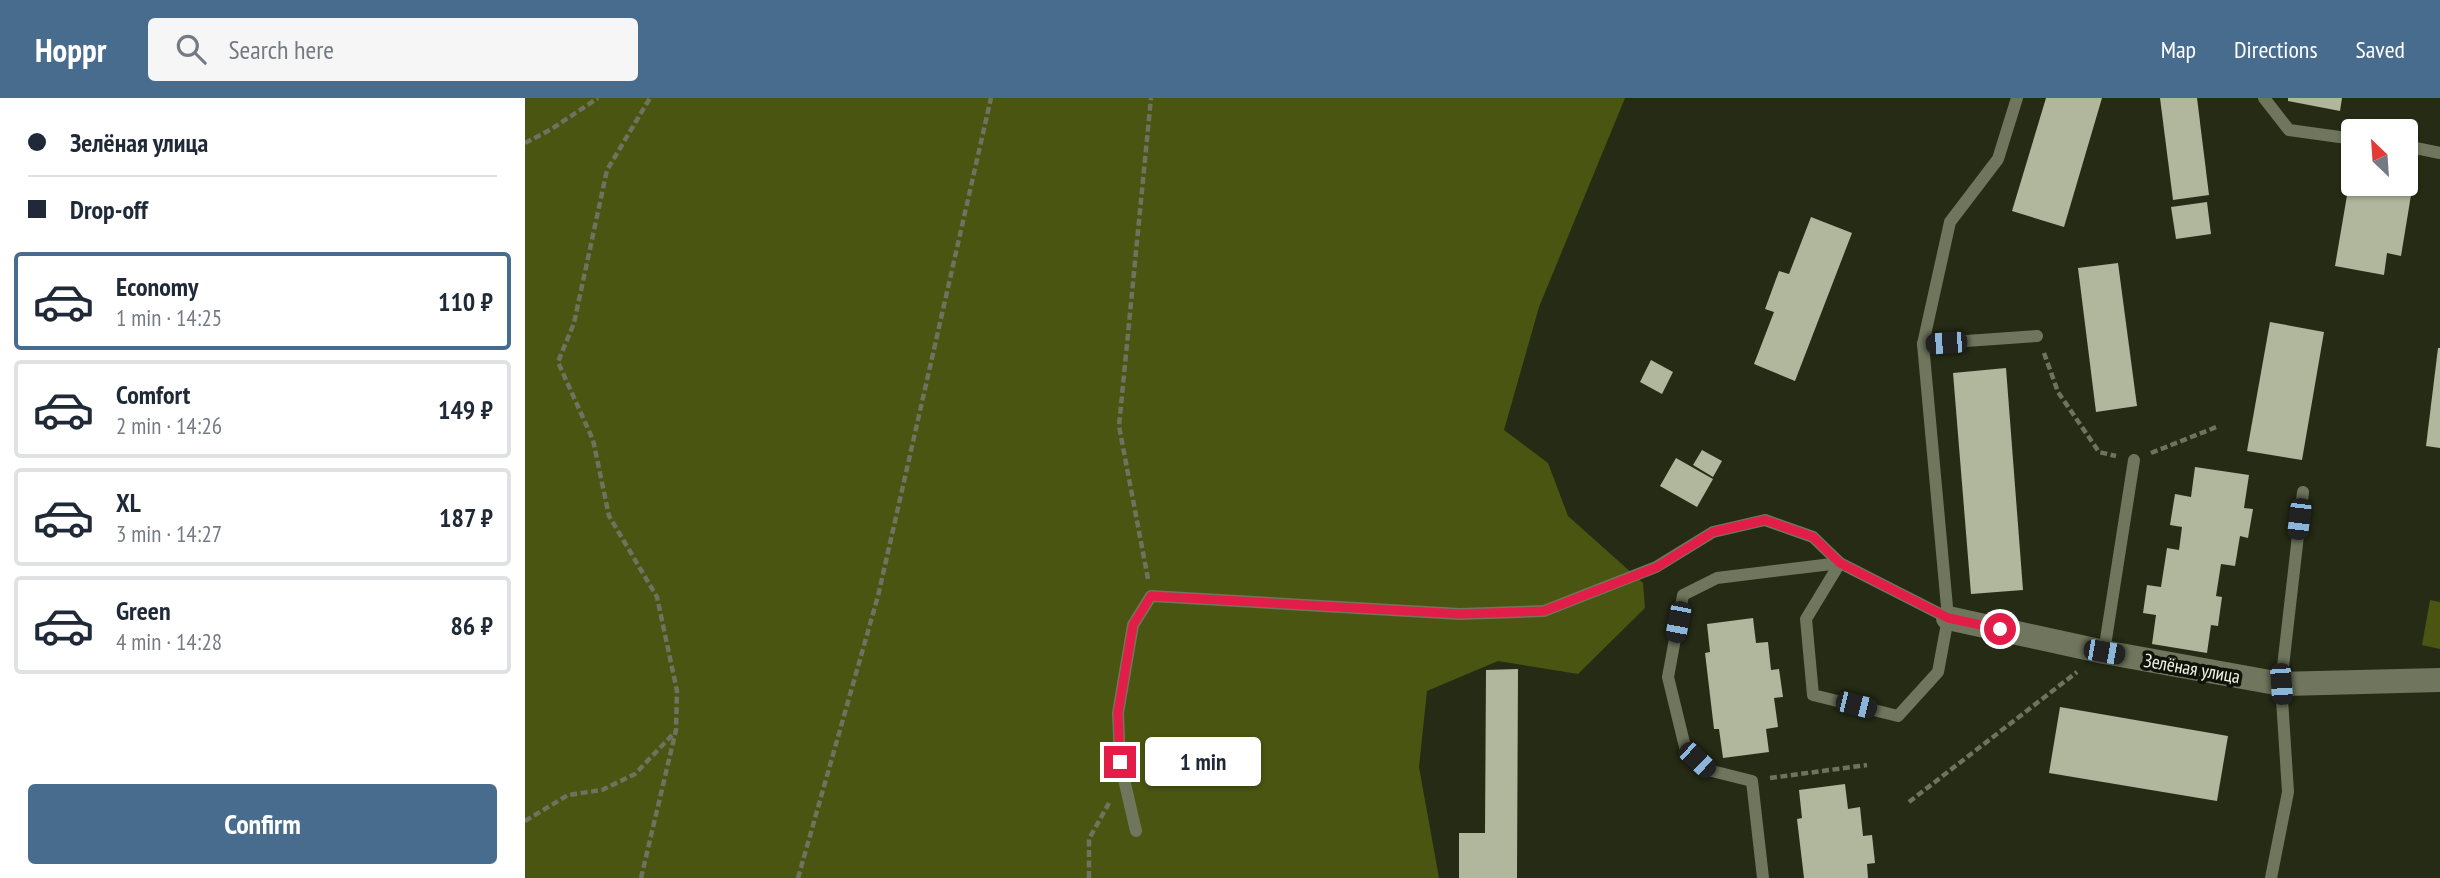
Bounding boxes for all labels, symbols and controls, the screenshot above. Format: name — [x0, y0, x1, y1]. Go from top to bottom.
search box — [148, 18, 638, 81]
text: Hoppr — [35, 28, 106, 71]
icon: search — [172, 30, 210, 68]
text: Search here — [228, 33, 334, 66]
text: Map — [2161, 34, 2196, 65]
text: Directions — [2234, 34, 2318, 65]
text: Saved — [2356, 34, 2405, 65]
north arrow — [2341, 119, 2419, 196]
map controls — [2341, 119, 2418, 196]
text: Зелёная улица — [70, 126, 208, 159]
text: Drop-off — [70, 193, 148, 226]
icon: car — [32, 270, 95, 333]
text: Economy — [116, 270, 198, 303]
text: 110 ₽ — [438, 285, 493, 318]
text: 1 min · 14:25 — [116, 303, 222, 332]
car — [1925, 331, 1968, 355]
icon: car — [32, 378, 95, 441]
text: Comfort — [116, 378, 190, 411]
text: 149 ₽ — [438, 393, 493, 426]
text: 2 min · 14:26 — [116, 411, 222, 440]
icon: car — [32, 486, 95, 549]
text: XL — [116, 486, 141, 519]
car — [2287, 497, 2312, 541]
text: 187 ₽ — [439, 501, 493, 534]
text: 3 min · 14:27 — [116, 519, 222, 548]
icon: car — [32, 594, 95, 657]
text: Green — [116, 594, 171, 627]
car — [1664, 599, 1693, 645]
text: 86 ₽ — [450, 609, 493, 642]
route start — [1984, 613, 2016, 645]
text: 4 min · 14:28 — [116, 627, 222, 656]
car — [2082, 638, 2127, 666]
street label: Зелёная улица — [2142, 648, 2242, 688]
car — [2270, 662, 2293, 706]
car — [1834, 690, 1879, 720]
callout: 1 min — [1145, 738, 1260, 786]
car — [1675, 738, 1720, 782]
route end — [1104, 746, 1136, 778]
text: 1 min — [1180, 747, 1226, 776]
button: Confirm — [28, 784, 497, 864]

